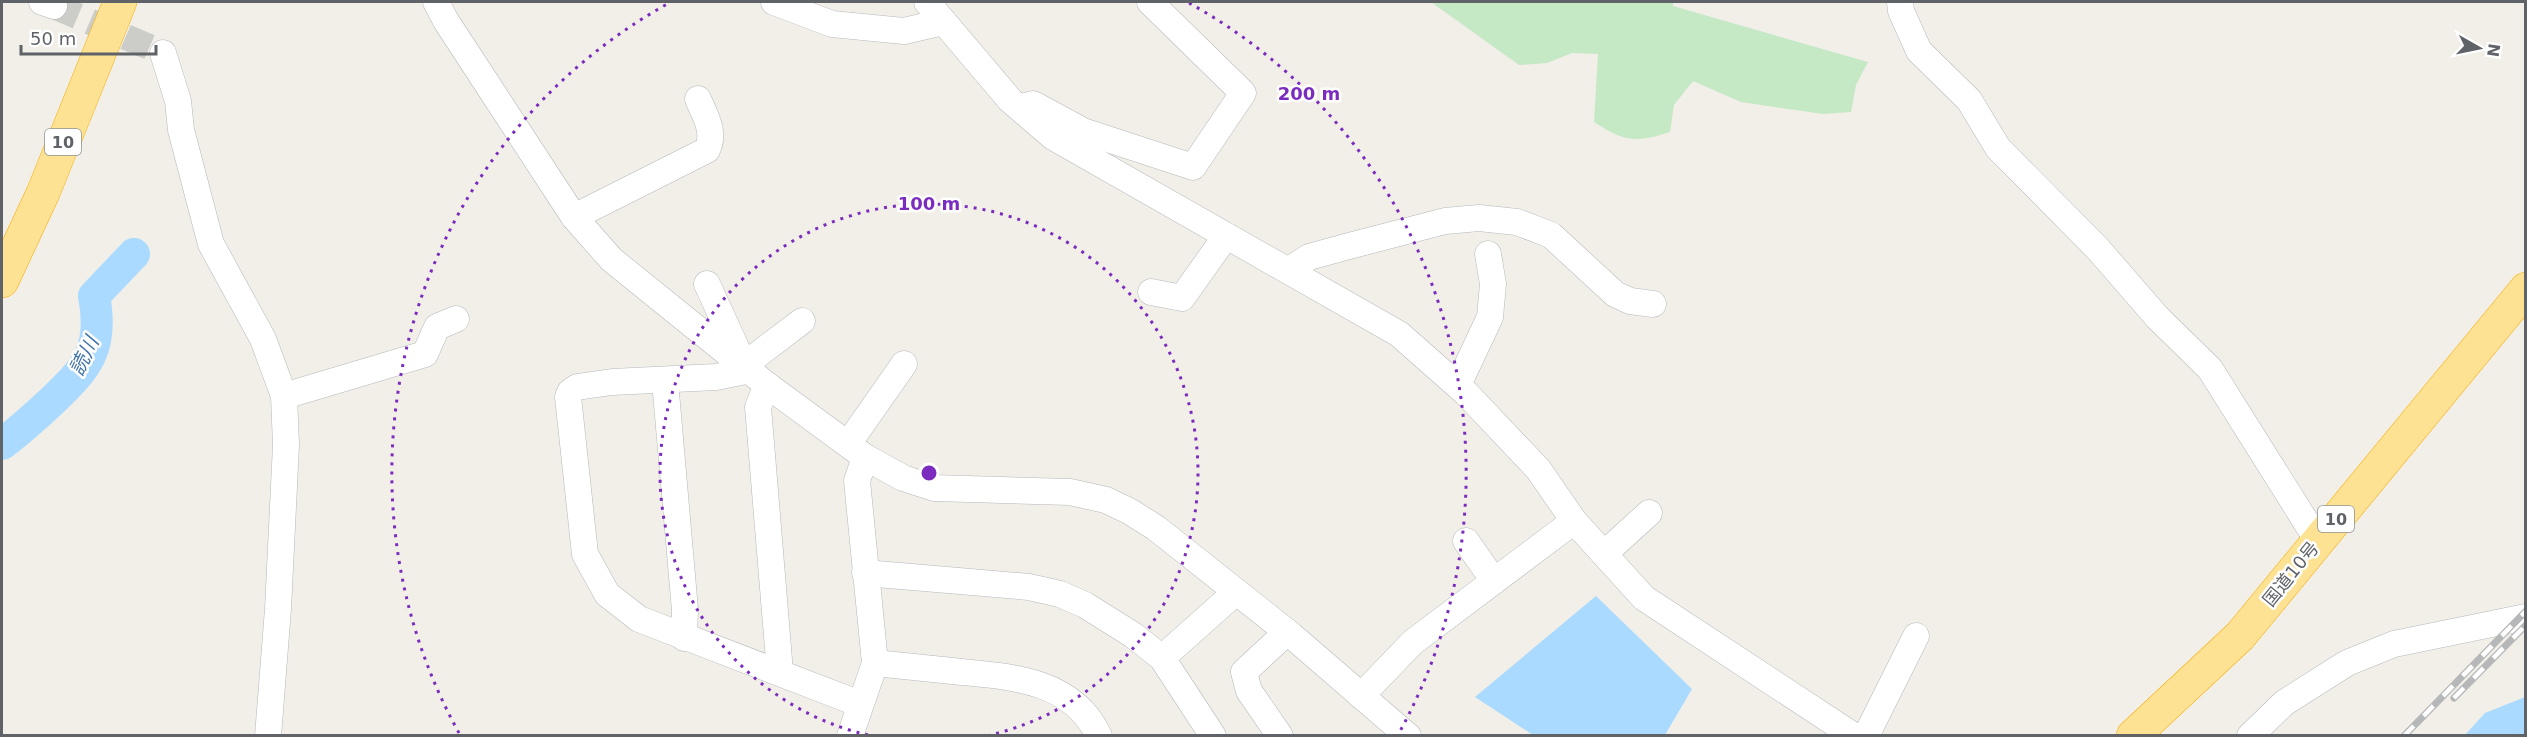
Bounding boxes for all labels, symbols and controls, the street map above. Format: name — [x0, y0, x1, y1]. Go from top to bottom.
scale bar — [21, 18, 156, 56]
north arrow — [2449, 18, 2509, 78]
text: 50 m — [30, 28, 76, 49]
text: N — [2483, 42, 2504, 58]
text: 200 m — [1278, 83, 1340, 104]
road number: 10 — [45, 129, 81, 155]
text: 100 m — [898, 193, 960, 214]
water label: 読川 — [64, 331, 104, 379]
centre of rings — [919, 463, 939, 483]
road number: 10 — [2318, 506, 2354, 532]
street label: 国道10号 — [2258, 537, 2323, 610]

